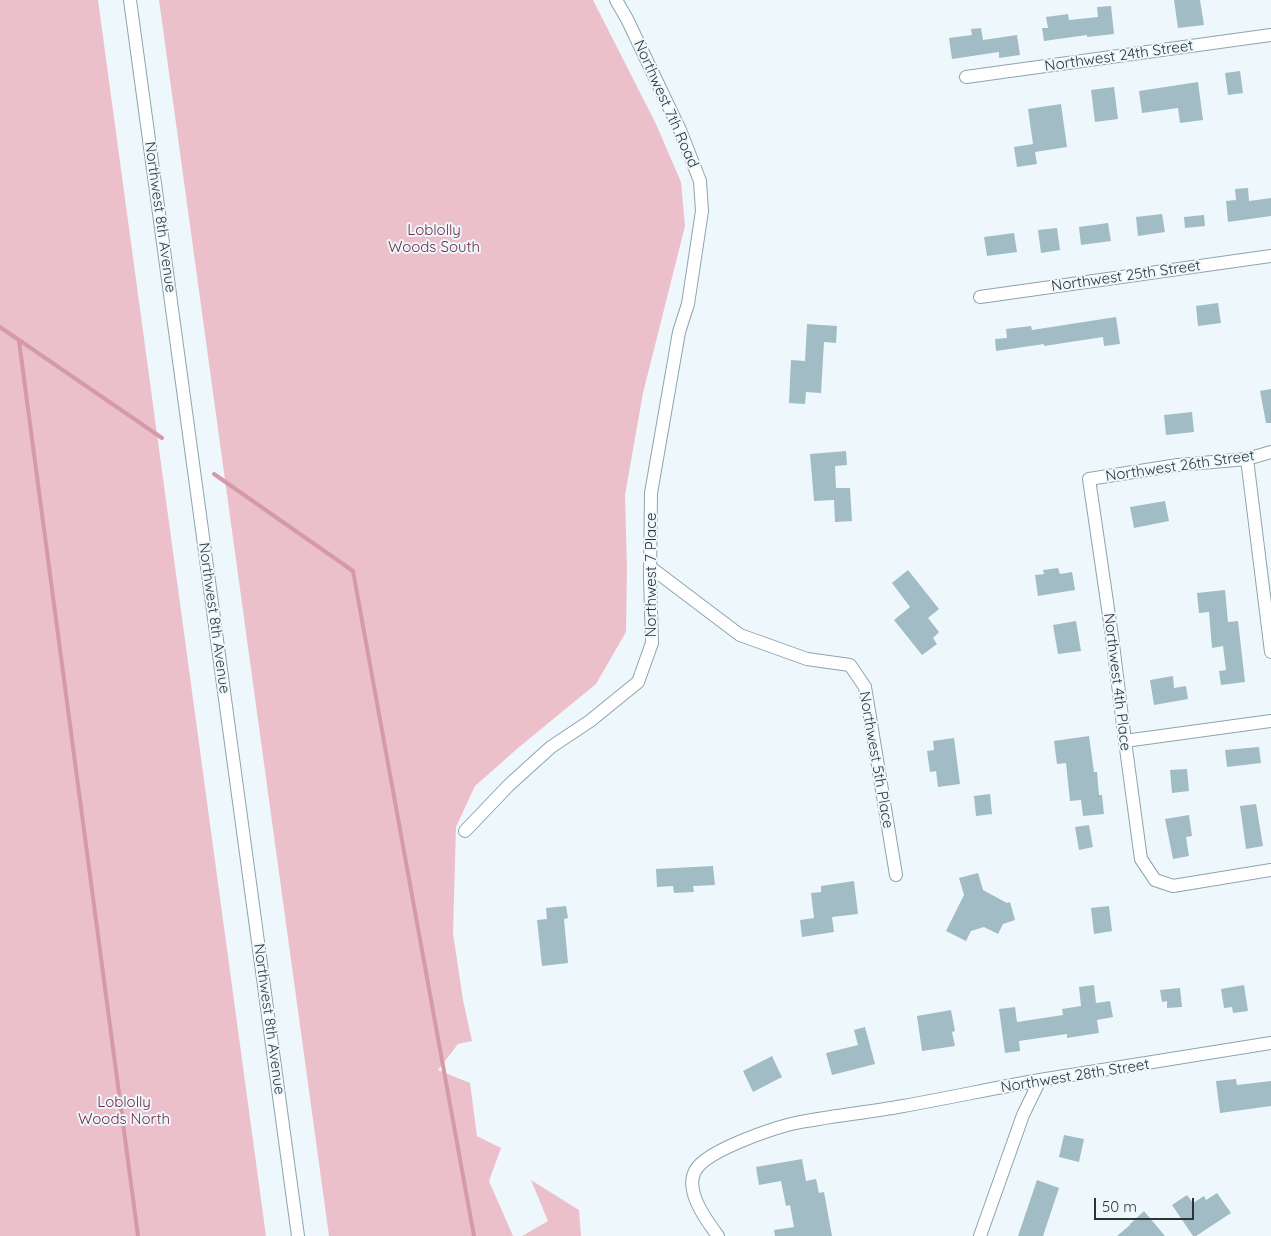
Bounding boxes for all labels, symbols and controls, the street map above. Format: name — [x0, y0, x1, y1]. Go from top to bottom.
street label: Northwest 7th Road — [630, 37, 702, 171]
street label: Northwest 24th Street — [1043, 37, 1195, 75]
street label: Northwest 8th Avenue — [140, 140, 180, 294]
park label: Loblolly Woods South — [388, 221, 480, 256]
street label: Northwest 25th Street — [1050, 257, 1202, 295]
street label: Northwest 26th Street — [1104, 447, 1256, 485]
street label: Northwest 7 Place — [642, 513, 660, 637]
street label: Northwest 8th Avenue — [194, 541, 234, 695]
street label: Northwest 4th Place — [1100, 612, 1134, 752]
street label: Northwest 5th Place — [855, 690, 897, 830]
street label: Northwest 8th Avenue — [249, 942, 289, 1096]
street label: Northwest 28th Street — [999, 1055, 1151, 1097]
park label: Loblolly Woods North — [78, 1093, 170, 1128]
scale bar — [1096, 1188, 1196, 1220]
text: 50 m — [1102, 1197, 1137, 1216]

